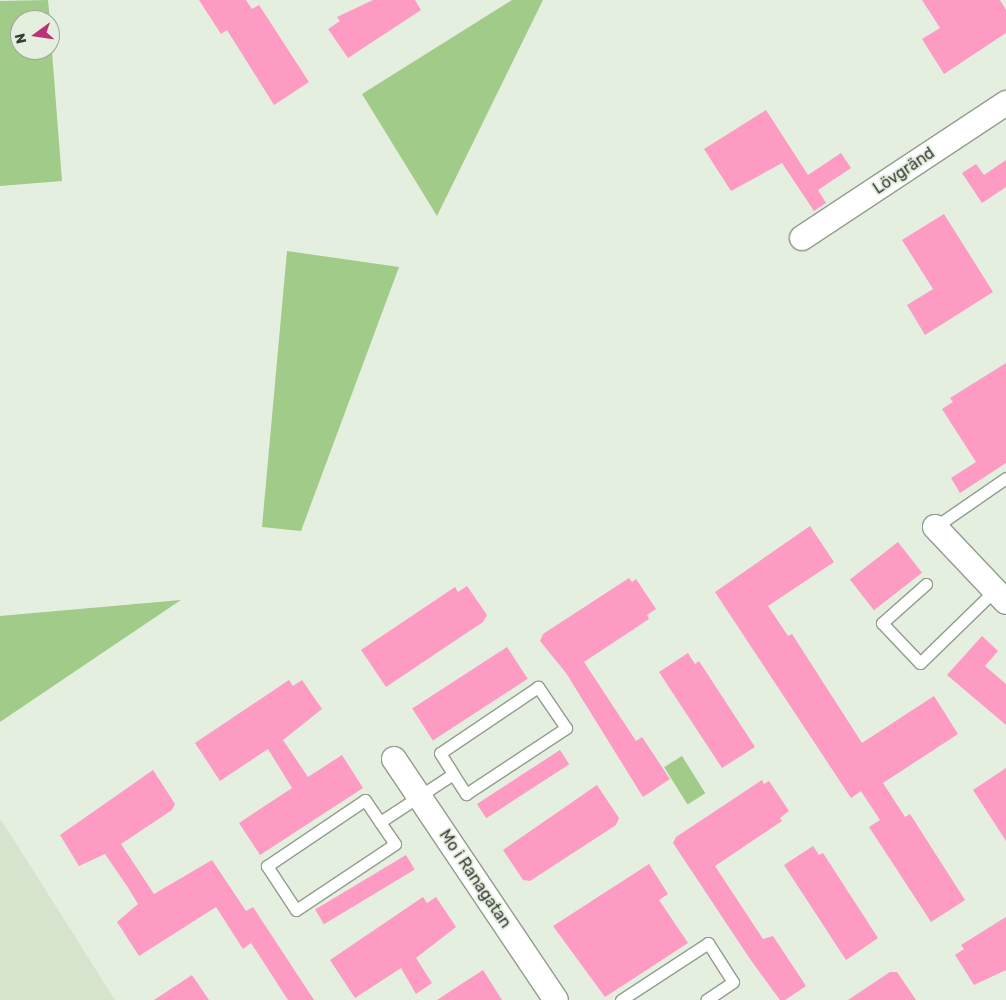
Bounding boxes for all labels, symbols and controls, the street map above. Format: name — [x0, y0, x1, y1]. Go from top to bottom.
north arrow — [10, 10, 60, 60]
text: N — [11, 32, 30, 45]
street label: Lövgränd — [870, 144, 938, 198]
street label: Mo i Ranagatan — [435, 826, 515, 932]

